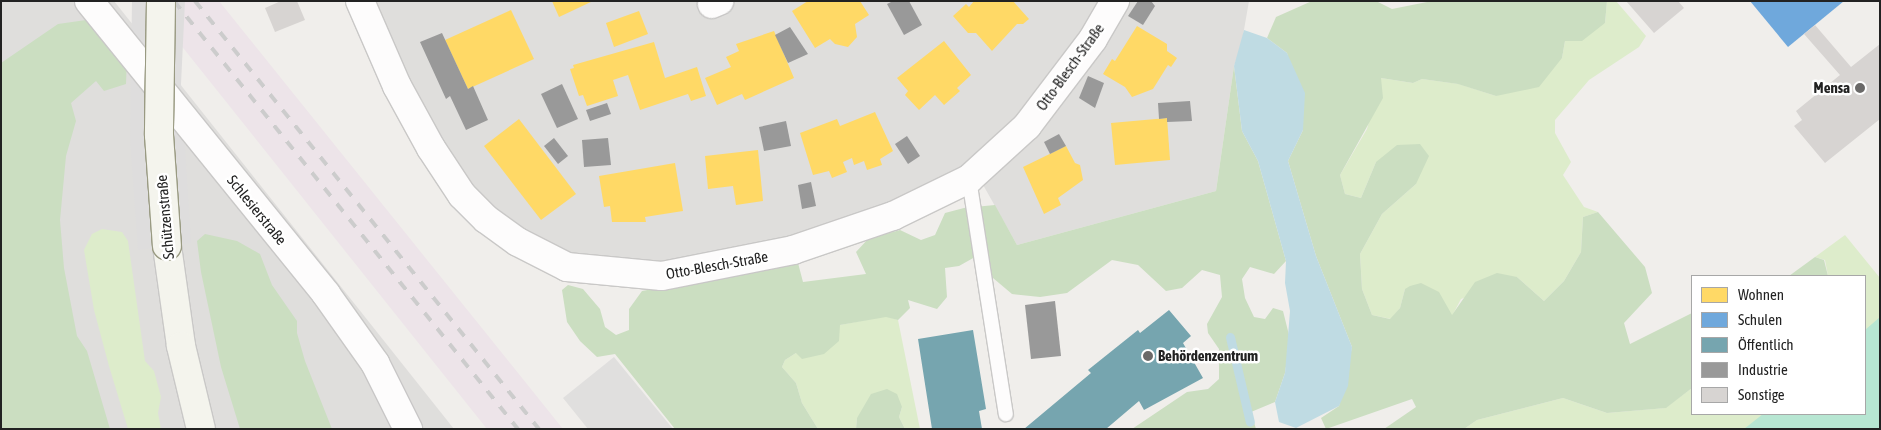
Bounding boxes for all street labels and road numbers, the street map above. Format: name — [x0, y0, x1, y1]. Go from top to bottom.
street label: Otto-Blesch-Straße — [1032, 20, 1108, 114]
street label: Schlesierstraße — [223, 172, 291, 248]
street label: Schützenstraße — [152, 174, 178, 260]
street label: Otto-Blesch-Straße — [665, 247, 769, 283]

